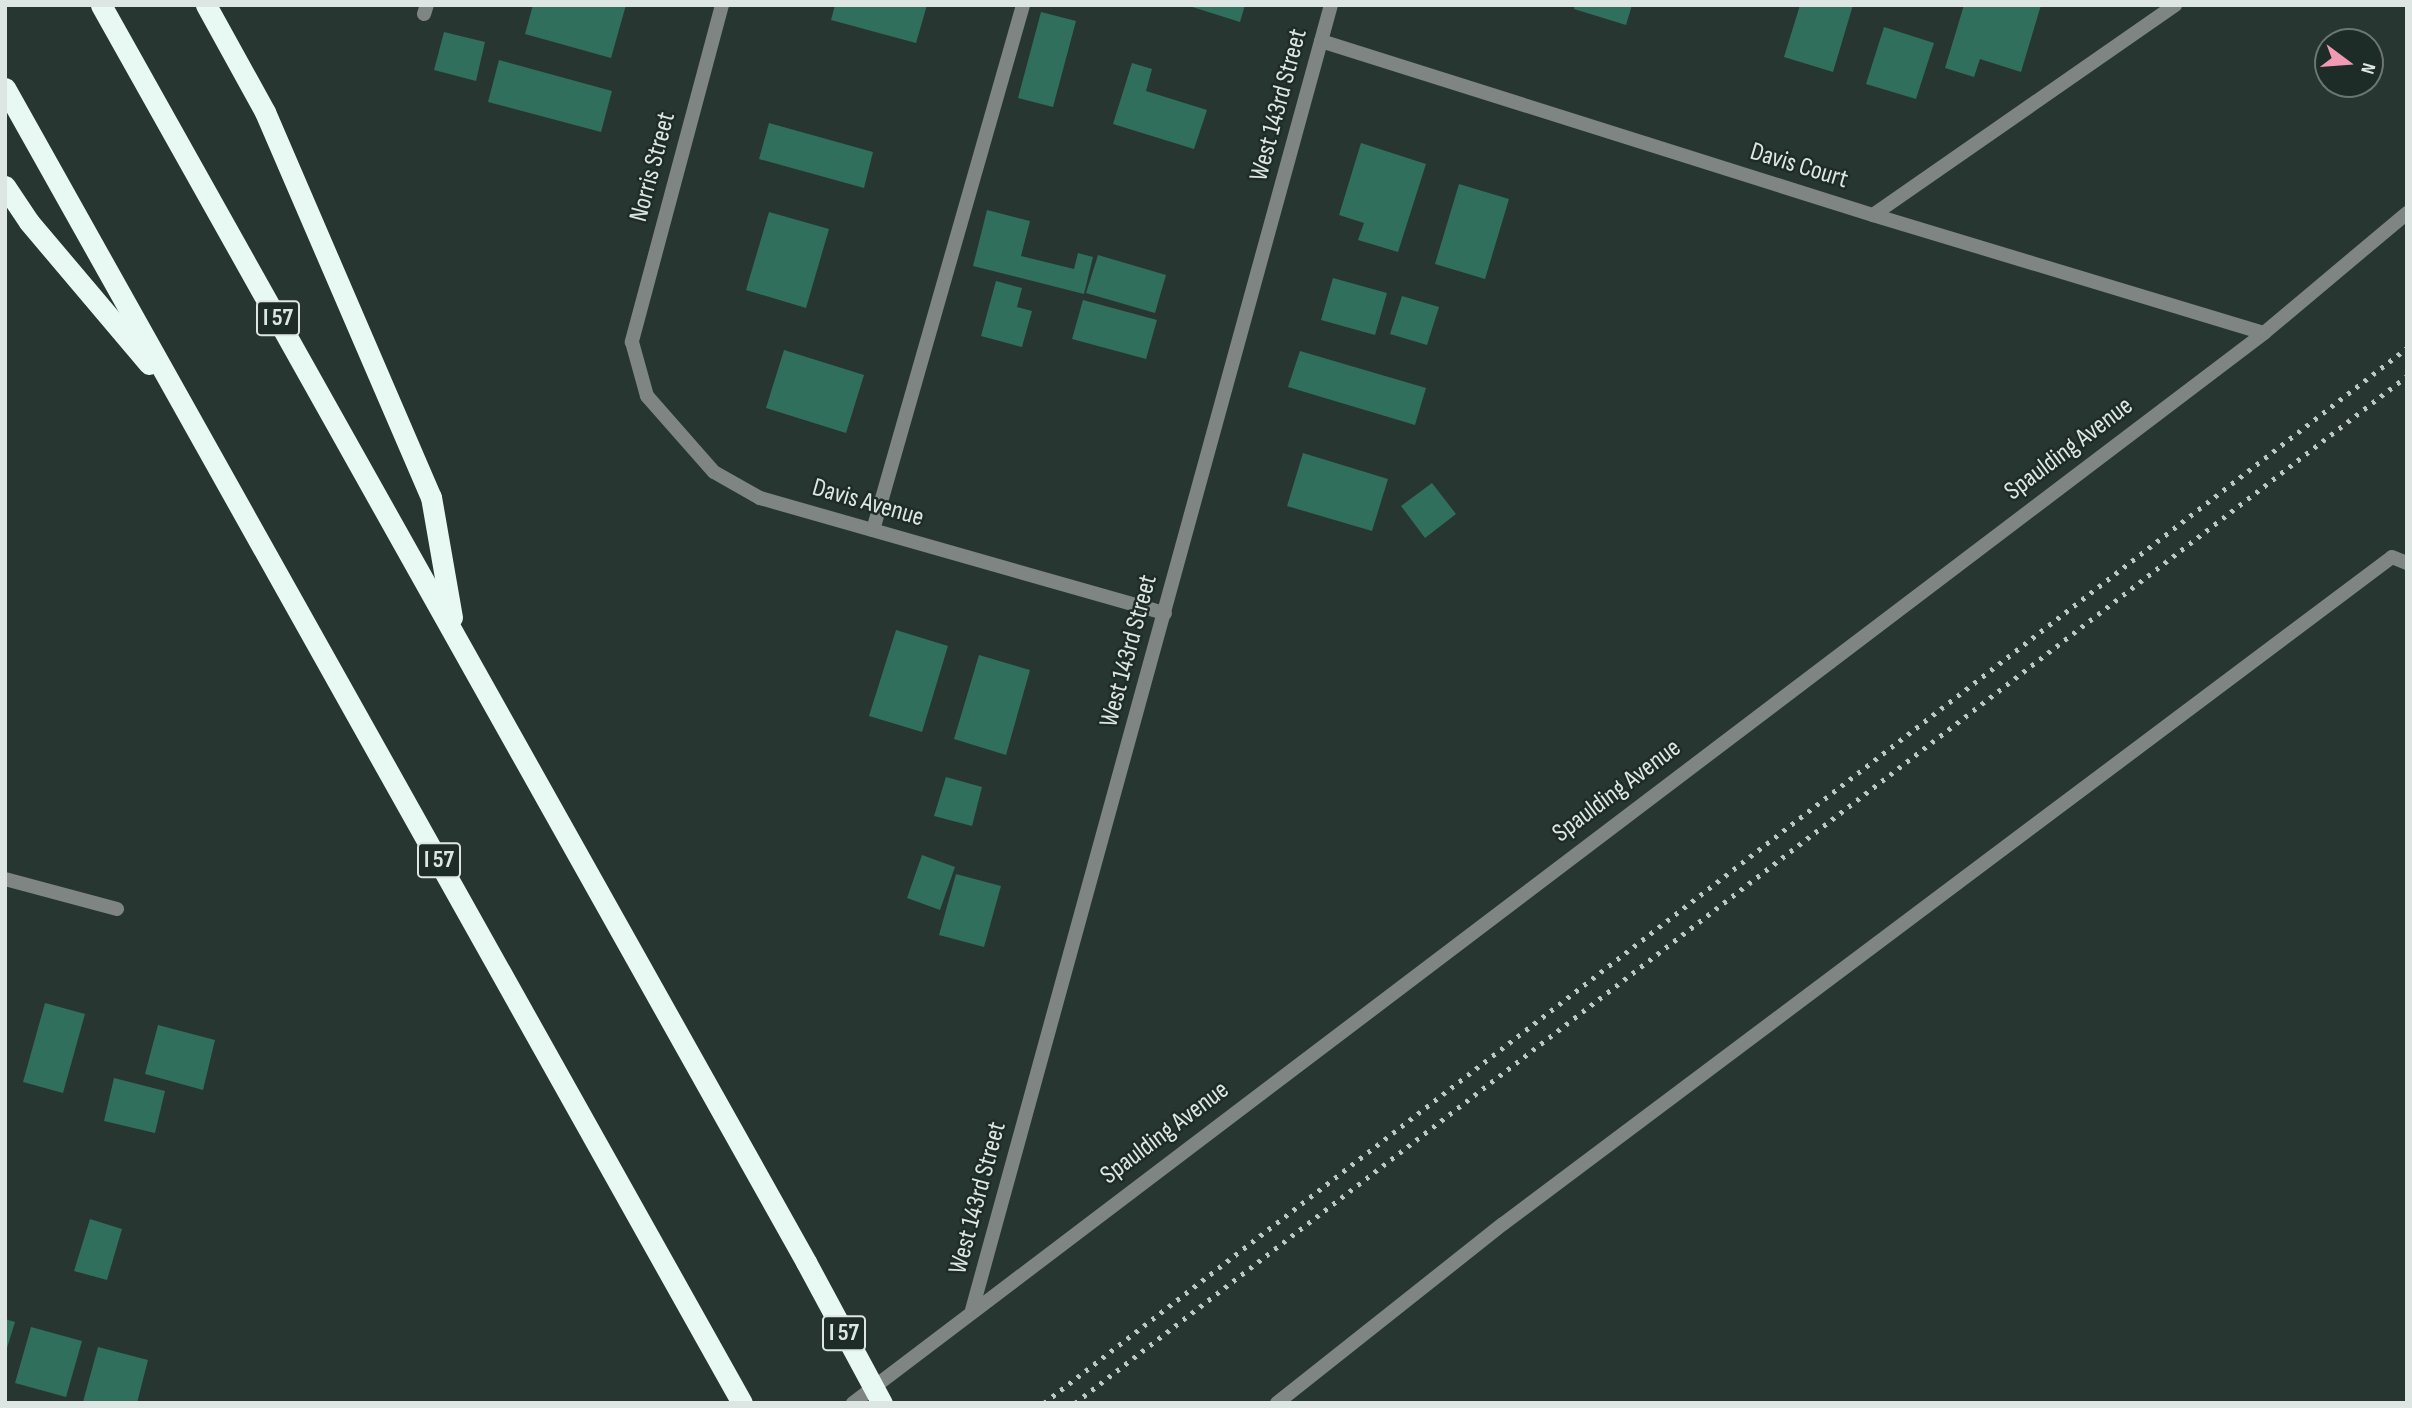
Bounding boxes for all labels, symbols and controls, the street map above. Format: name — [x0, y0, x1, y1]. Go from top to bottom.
street label: West 143rd Street — [1244, 26, 1314, 184]
north arrow — [2314, 28, 2384, 98]
text: N — [2355, 60, 2380, 76]
street label: Norris Street — [623, 109, 683, 225]
street label: Davis Court — [1746, 136, 1852, 196]
road number: I 57 — [255, 298, 301, 338]
street label: Spaulding Avenue — [1999, 391, 2139, 507]
street label: Davis Avenue — [809, 472, 927, 534]
street label: West 143rd Street — [1094, 572, 1164, 730]
street label: Spaulding Avenue — [1547, 733, 1687, 849]
road number: I 57 — [416, 840, 462, 880]
street label: Spaulding Avenue — [1095, 1075, 1235, 1191]
street label: West 143rd Street — [943, 1119, 1013, 1277]
road number: I 57 — [821, 1312, 867, 1353]

